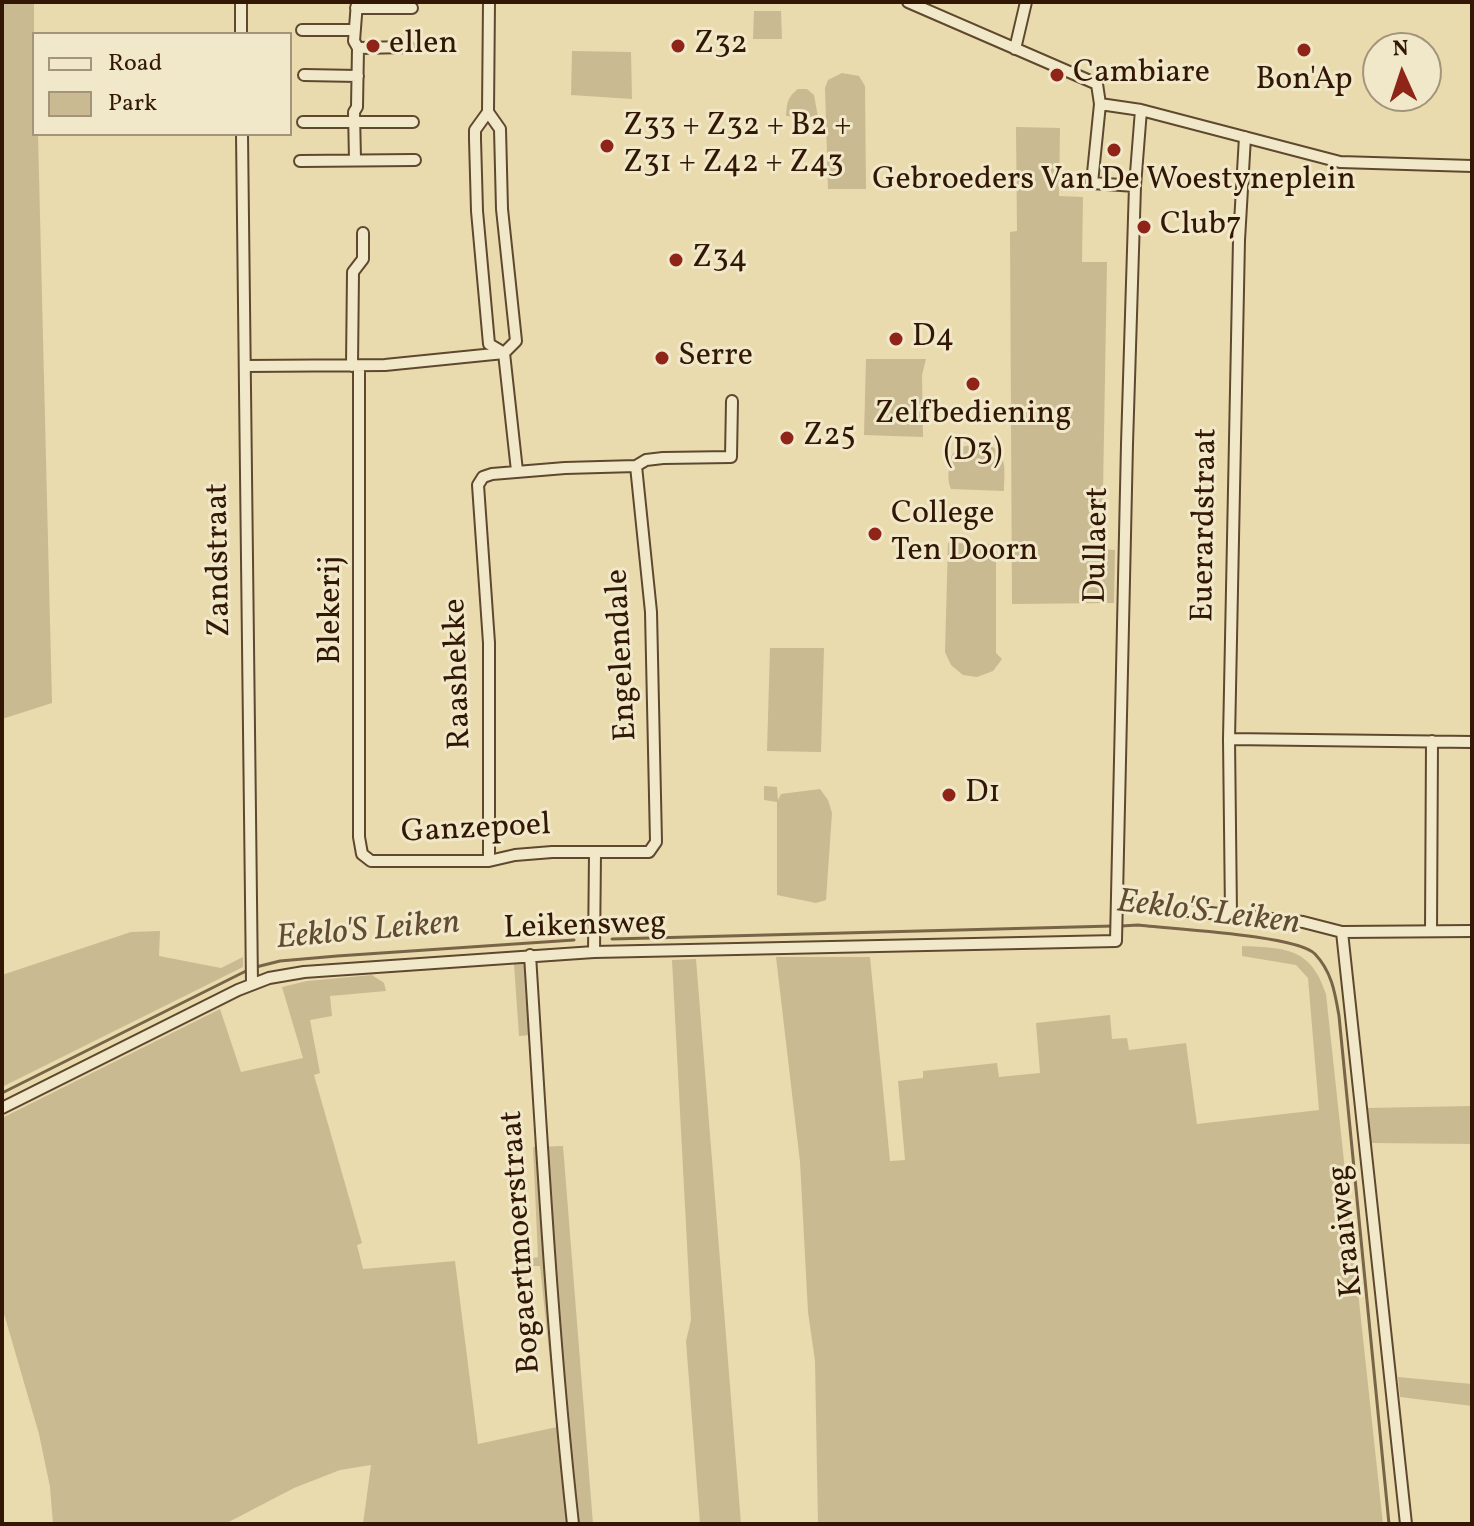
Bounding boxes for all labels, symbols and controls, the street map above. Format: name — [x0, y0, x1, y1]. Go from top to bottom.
place label: ellen — [389, 27, 458, 65]
place label: Z32 — [694, 27, 748, 65]
legend — [32, 32, 292, 136]
north arrow — [1362, 32, 1442, 112]
text: N — [1392, 34, 1410, 65]
marker: ellen — [364, 37, 382, 55]
marker: Z32 — [669, 37, 687, 55]
marker: Bon'Ap — [1295, 41, 1313, 59]
text: Road — [108, 47, 162, 81]
place label: Cambiare — [1073, 56, 1210, 94]
place label: Bon'Ap — [1255, 63, 1353, 101]
marker: Cambiare — [1048, 66, 1066, 84]
text: Park — [108, 87, 157, 121]
place label: Z33 + Z32 + B2 + Z31 + Z42 + Z43 — [623, 109, 852, 184]
marker: Z33 + Z32 + B2 + Z31 + Z42 + Z43 — [598, 137, 616, 155]
marker: Gebroeders Van De Woestyneplein — [1105, 141, 1123, 159]
place label: Gebroeders Van De Woestyneplein — [872, 163, 1356, 201]
place label: Club7 — [1160, 208, 1242, 246]
marker: Club7 — [1135, 218, 1153, 236]
place label: Z34 — [692, 241, 748, 279]
marker: Z34 — [667, 251, 685, 269]
place label: D4 — [912, 320, 954, 358]
marker: D4 — [887, 330, 905, 348]
place label: Serre — [678, 339, 753, 377]
marker: Serre — [653, 349, 671, 367]
marker: Zelfbediening (D3) — [964, 375, 982, 393]
place label: Zelfbediening (D3) — [874, 397, 1072, 472]
place label: Z25 — [803, 419, 856, 457]
street label: Euerardstraat — [1186, 428, 1228, 622]
marker: Z25 — [778, 429, 796, 447]
street label: Zandstraat — [200, 483, 242, 637]
street label: Dullaert — [1079, 487, 1119, 603]
place label: College Ten Doorn — [891, 497, 1038, 572]
marker: College Ten Doorn — [866, 525, 884, 543]
street label: Blekerij — [314, 556, 352, 664]
street label: Engelendale — [600, 568, 648, 742]
street label: Raashekke — [438, 598, 482, 750]
place label: D1 — [965, 776, 1001, 814]
marker: D1 — [940, 786, 958, 804]
street label: Ganzepoel — [400, 808, 552, 854]
water label: Eeklo'S Leiken — [1114, 884, 1302, 946]
water label: Eeklo'S Leiken — [274, 905, 462, 961]
street label: Leikensweg — [503, 906, 667, 950]
street label: Bogaertmoerstraat — [495, 1109, 551, 1375]
street label: Kraaiweg — [1322, 1163, 1374, 1299]

